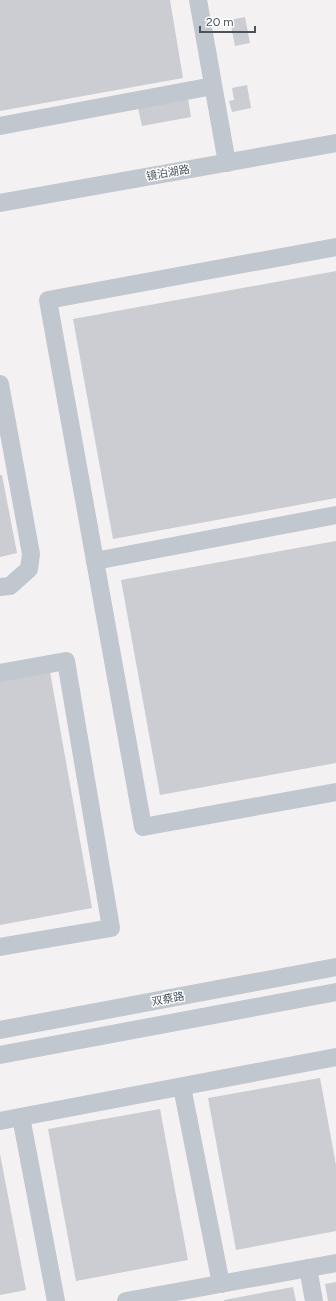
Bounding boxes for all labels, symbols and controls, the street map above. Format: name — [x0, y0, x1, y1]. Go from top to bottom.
scale bar — [200, 8, 255, 34]
text: 20 m — [206, 15, 234, 29]
street label: 镜泊湖路 — [145, 163, 191, 183]
street label: 双蔡路 — [151, 989, 185, 1009]

